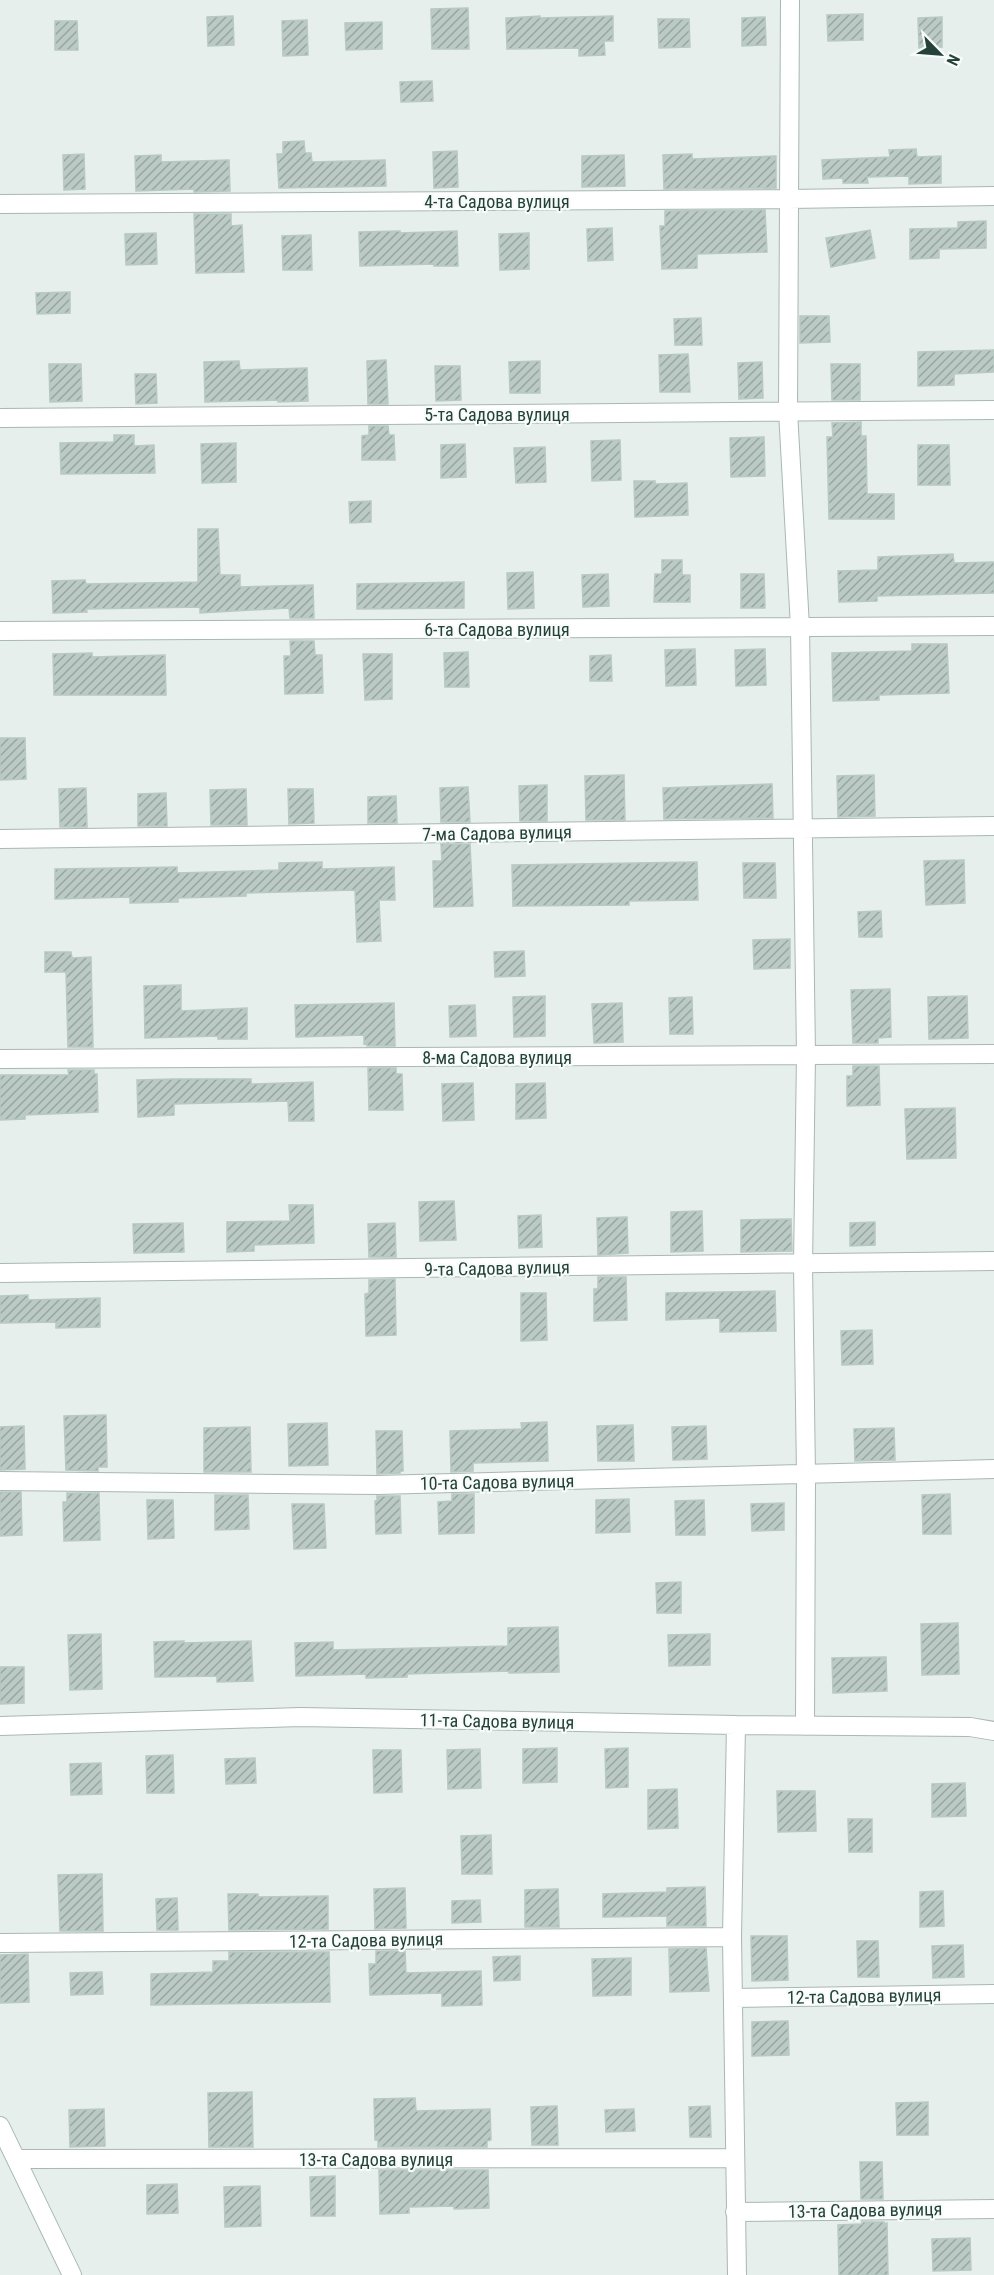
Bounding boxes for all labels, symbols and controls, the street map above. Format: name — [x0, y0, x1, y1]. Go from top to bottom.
north arrow — [910, 24, 970, 84]
text: N — [942, 52, 964, 69]
street label: 4-та Садова вулиця — [424, 191, 570, 212]
street label: 5-та Садова вулиця — [424, 404, 570, 425]
street label: 6-та Садова вулиця — [424, 619, 570, 640]
street label: 7-ма Садова вулиця — [422, 821, 572, 845]
street label: 8-ма Садова вулиця — [422, 1047, 572, 1068]
street label: 9-та Садова вулиця — [424, 1256, 570, 1280]
street label: 10-та Садова вулиця — [420, 1470, 574, 1494]
street label: 11-та Садова вулиця — [420, 1709, 574, 1733]
street label: 12-та Садова вулиця — [289, 1928, 443, 1952]
street label: 12-та Садова вулиця — [787, 1984, 941, 2008]
street label: 13-та Садова вулиця — [299, 2149, 453, 2170]
street label: 13-та Садова вулиця — [788, 2198, 942, 2222]

